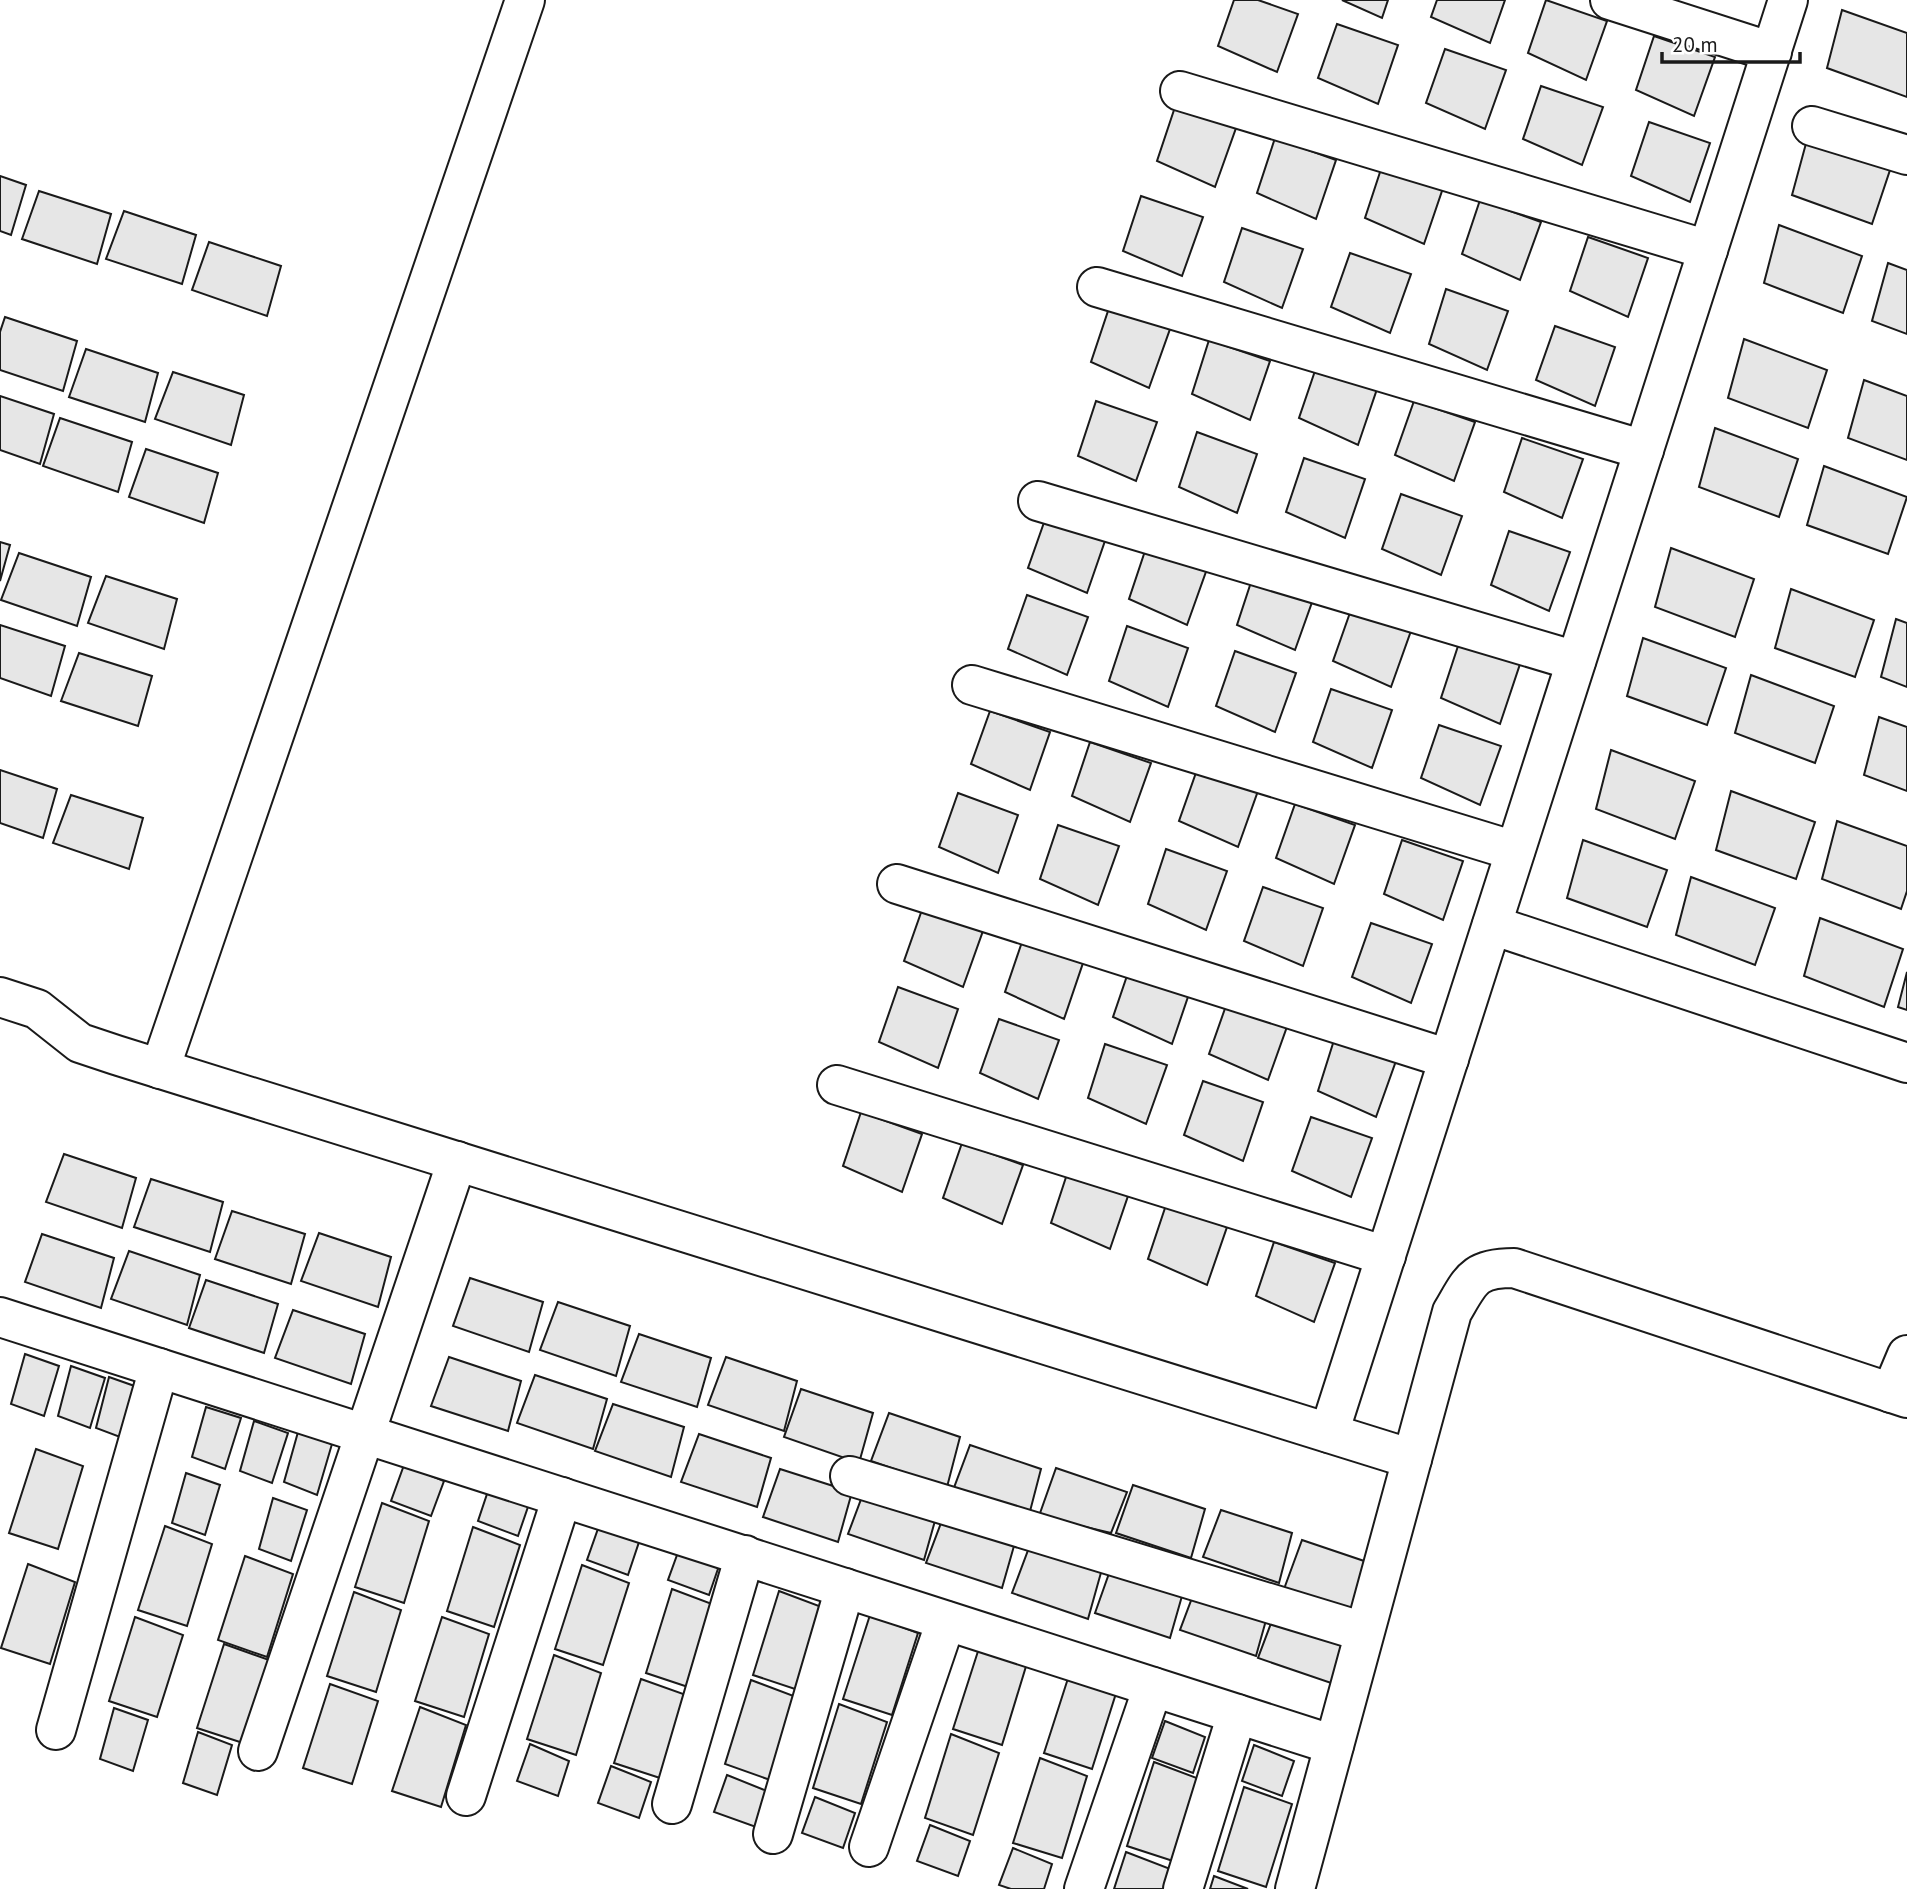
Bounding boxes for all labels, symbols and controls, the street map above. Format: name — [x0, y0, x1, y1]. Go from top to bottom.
scale bar — [1662, 21, 1800, 65]
text: 20 m — [1672, 31, 1718, 58]

